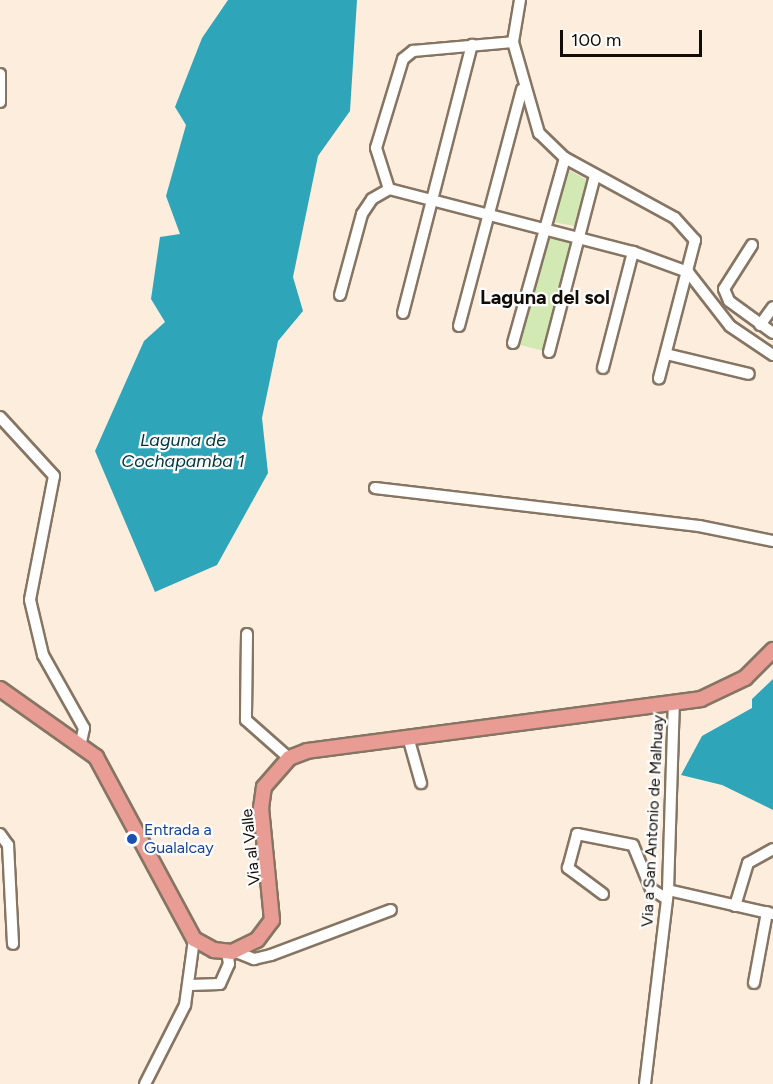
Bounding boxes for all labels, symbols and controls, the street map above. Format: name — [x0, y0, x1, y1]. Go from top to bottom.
scale bar — [563, 18, 706, 56]
text: 100 m — [571, 29, 621, 51]
district label: Laguna del sol — [480, 285, 610, 309]
water label: Laguna de Cochapamba 1 — [121, 430, 245, 472]
street label: Via a San Antonio de Malhuay — [638, 714, 668, 928]
street label: Via al Valle — [237, 808, 265, 886]
place label: Entrada a Gualalcay — [144, 820, 214, 858]
marker: Entrada a Gualalcay — [125, 832, 139, 846]

